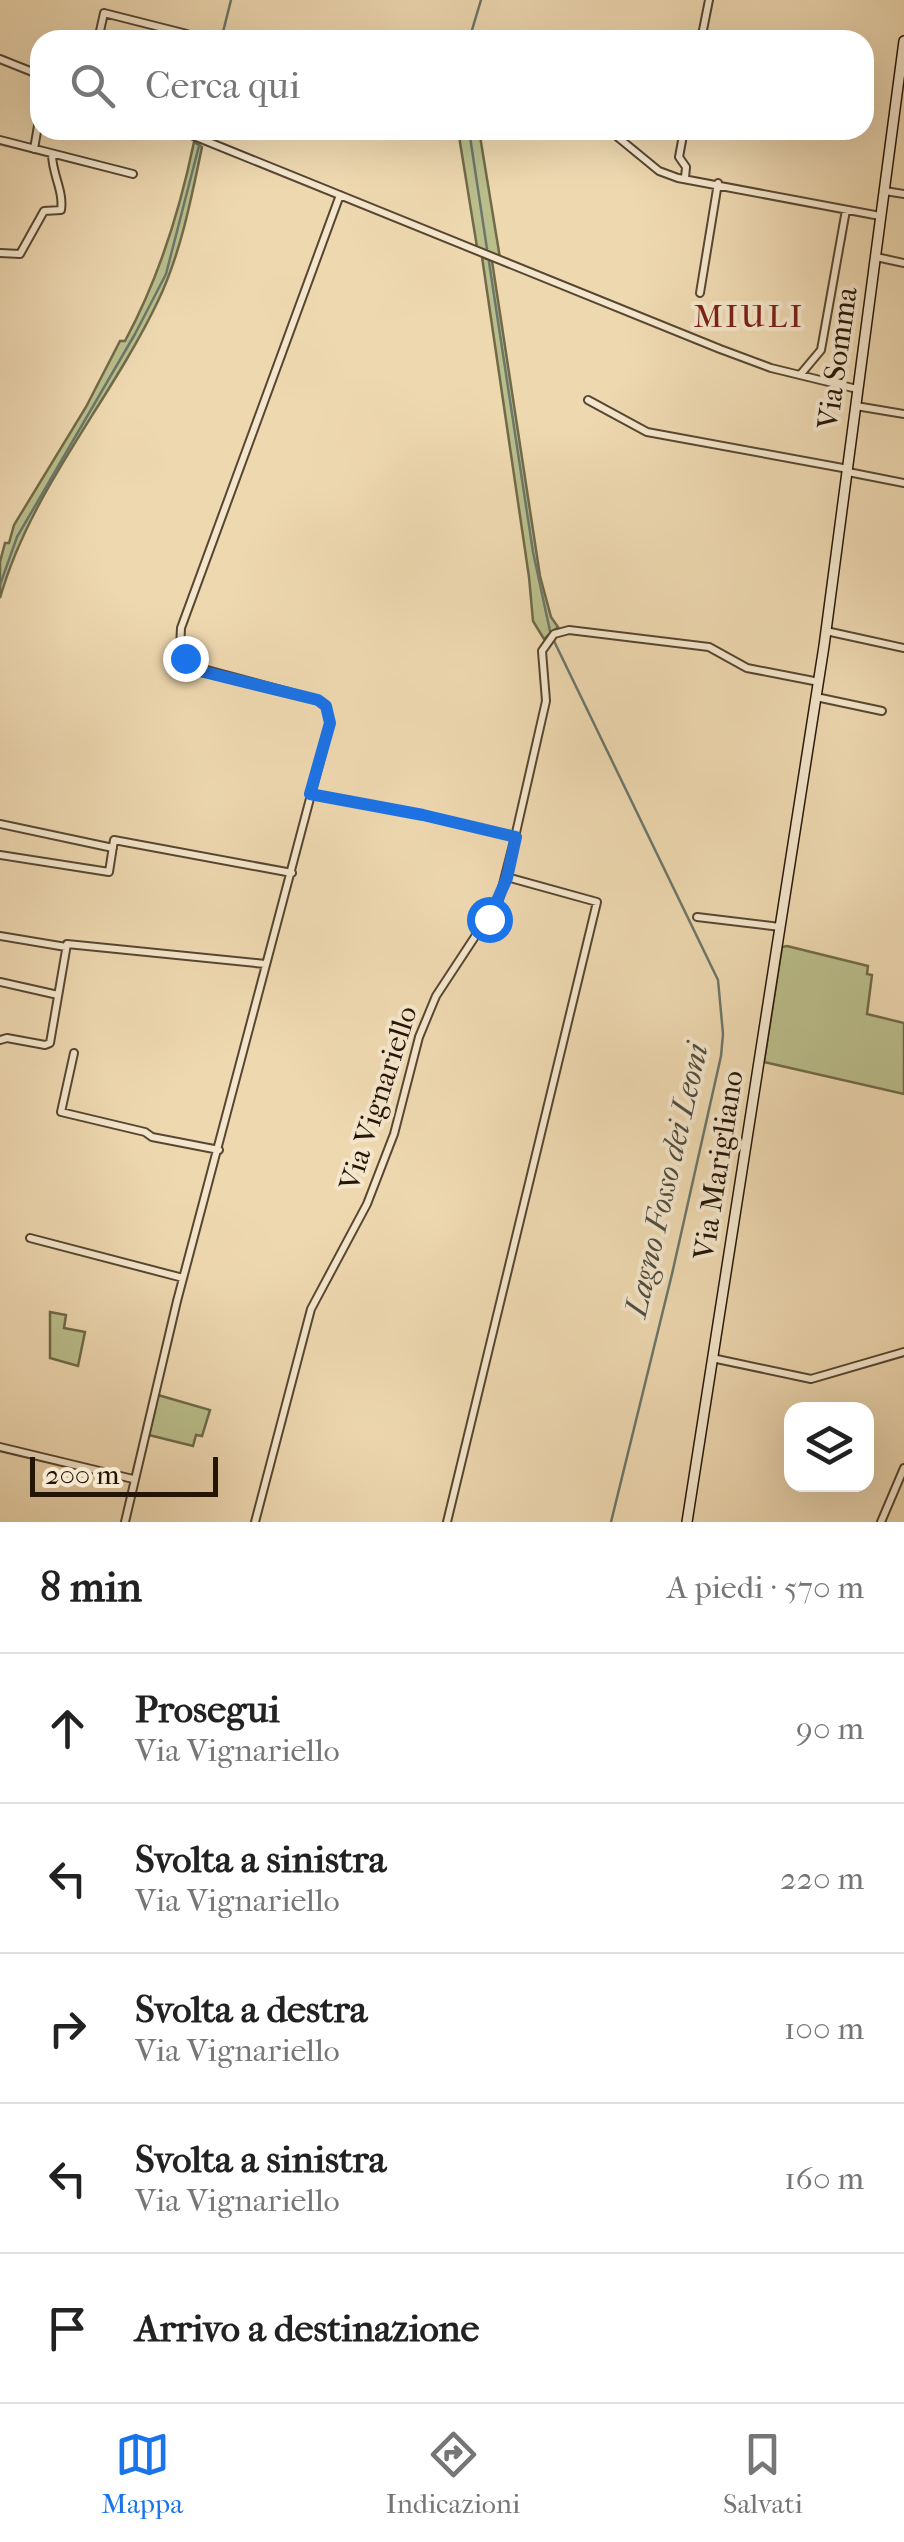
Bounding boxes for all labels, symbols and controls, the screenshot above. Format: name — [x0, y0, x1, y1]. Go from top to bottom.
search box — [30, 30, 874, 140]
icon: search — [65, 58, 120, 113]
text: Cerca qui — [145, 63, 300, 108]
street label: Via Somma — [810, 284, 865, 432]
district label: MIULI — [694, 298, 804, 335]
route end — [163, 636, 209, 682]
route start — [467, 897, 513, 943]
street label: Via Vignariello — [332, 1001, 425, 1196]
water label: Lagno Fosso dei Leoni — [617, 1037, 717, 1322]
street label: Via Marigliano — [686, 1068, 751, 1263]
map controls — [784, 1402, 874, 1492]
button: layers — [784, 1402, 874, 1492]
scale bar — [30, 1452, 218, 1496]
text: 200 m — [45, 1458, 120, 1491]
text: 8 min — [40, 1563, 142, 1612]
text: A piedi · 570 m — [667, 1569, 864, 1606]
text: Prosegui — [135, 1687, 280, 1732]
icon: ahead — [40, 1701, 95, 1756]
text: 90 m — [796, 1710, 864, 1747]
text: Via Vignariello — [135, 1732, 340, 1769]
text: Svolta a sinistra — [135, 1837, 386, 1882]
icon: left — [40, 1851, 95, 1906]
text: 220 m — [780, 1860, 864, 1897]
text: Via Vignariello — [135, 1882, 340, 1919]
text: Svolta a destra — [135, 1987, 367, 2032]
icon: right — [40, 2001, 95, 2056]
text: 100 m — [784, 2010, 864, 2047]
text: Via Vignariello — [135, 2032, 340, 2069]
text: Svolta a sinistra — [135, 2137, 386, 2182]
icon: left — [40, 2151, 95, 2206]
text: 160 m — [784, 2160, 864, 2197]
text: Via Vignariello — [135, 2182, 340, 2219]
icon: arrive — [40, 2301, 95, 2356]
text: Arrivo a destinazione — [135, 2306, 479, 2351]
tab: Mappa — [101, 2427, 183, 2520]
tab: Indicazioni — [386, 2427, 520, 2520]
tab: Salvati — [723, 2427, 803, 2520]

